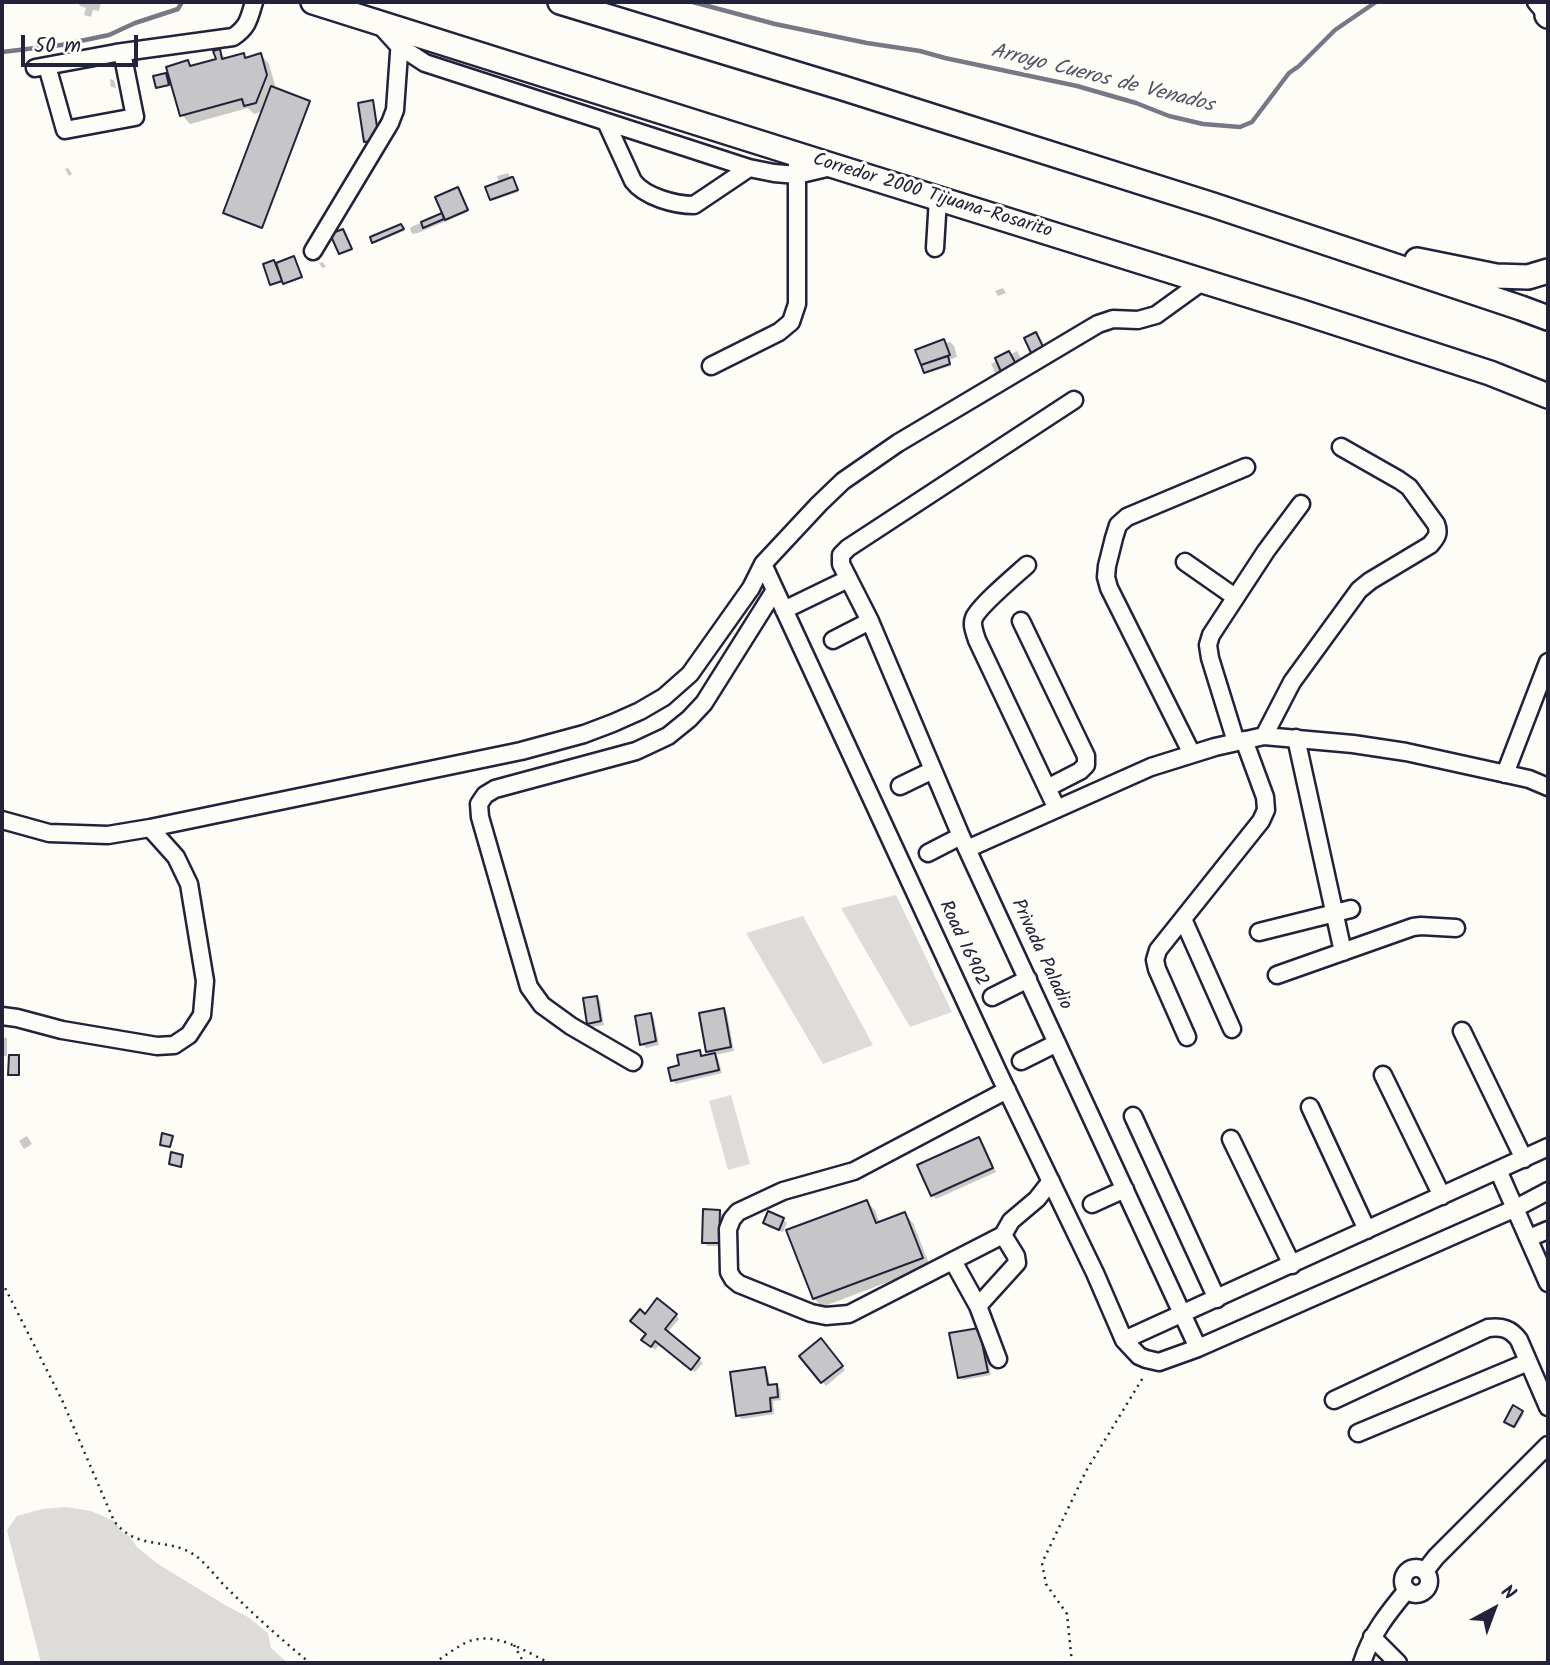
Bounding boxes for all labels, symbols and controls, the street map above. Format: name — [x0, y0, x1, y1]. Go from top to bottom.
scale bar — [24, 21, 142, 65]
text: 50 m — [34, 30, 81, 63]
water label: Arroyo Cueros de Venados — [988, 40, 1216, 120]
street label: Corredor 2000 Tijuana-Rosarito — [810, 150, 1054, 244]
street label: Privada Paladio — [1004, 896, 1076, 1014]
street label: Road 16902 — [932, 897, 992, 991]
north arrow — [1459, 1574, 1529, 1644]
text: N — [1493, 1578, 1522, 1608]

